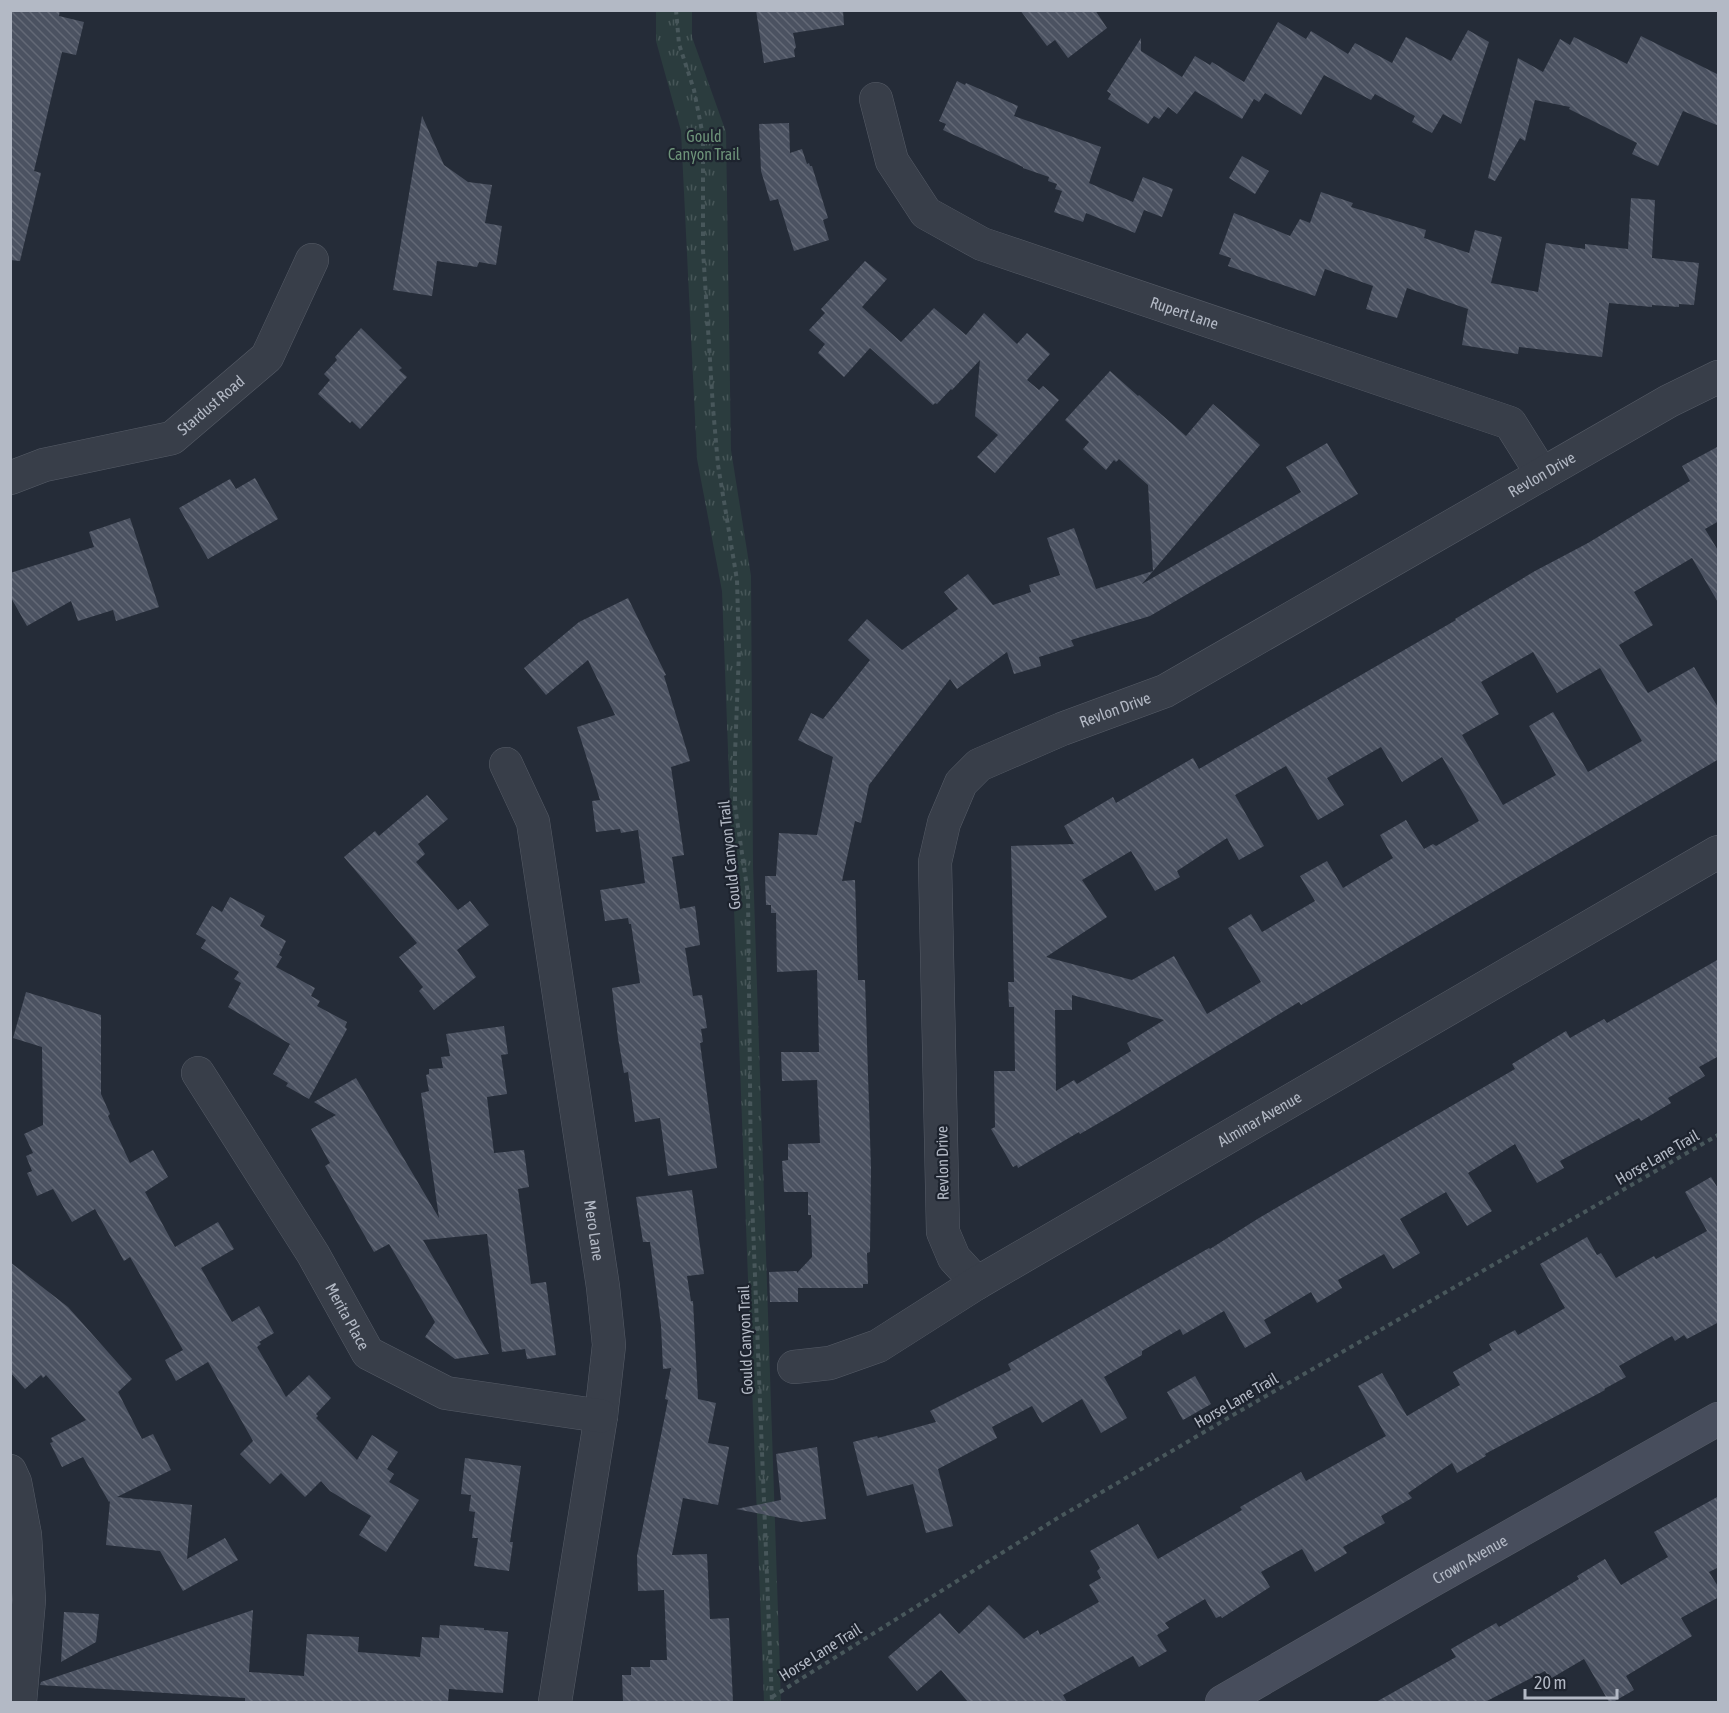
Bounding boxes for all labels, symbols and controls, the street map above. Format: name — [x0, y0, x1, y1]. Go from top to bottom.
park label: Gould Canyon Trail — [668, 127, 741, 164]
street label: Rupert Lane — [1148, 293, 1221, 333]
street label: Stardust Road — [174, 372, 248, 438]
street label: Revlon Drive — [1505, 448, 1578, 501]
street label: Revlon Drive — [1077, 688, 1153, 731]
street label: Gould Canyon Trail — [714, 799, 745, 910]
street label: Alminar Avenue — [1214, 1087, 1304, 1150]
street label: Horse Lane Trail — [1612, 1125, 1703, 1188]
street label: Revlon Drive — [932, 1126, 952, 1200]
street label: Mero Lane — [581, 1199, 608, 1262]
street label: Merita Place — [322, 1280, 373, 1353]
street label: Gould Canyon Trail — [734, 1284, 757, 1395]
street label: Horse Lane Trail — [1191, 1368, 1282, 1431]
street label: Crown Avenue — [1429, 1531, 1510, 1587]
street label: Horse Lane Trail — [776, 1619, 865, 1684]
scale bar — [1525, 1662, 1616, 1700]
text: 20 m — [1534, 1672, 1566, 1693]

